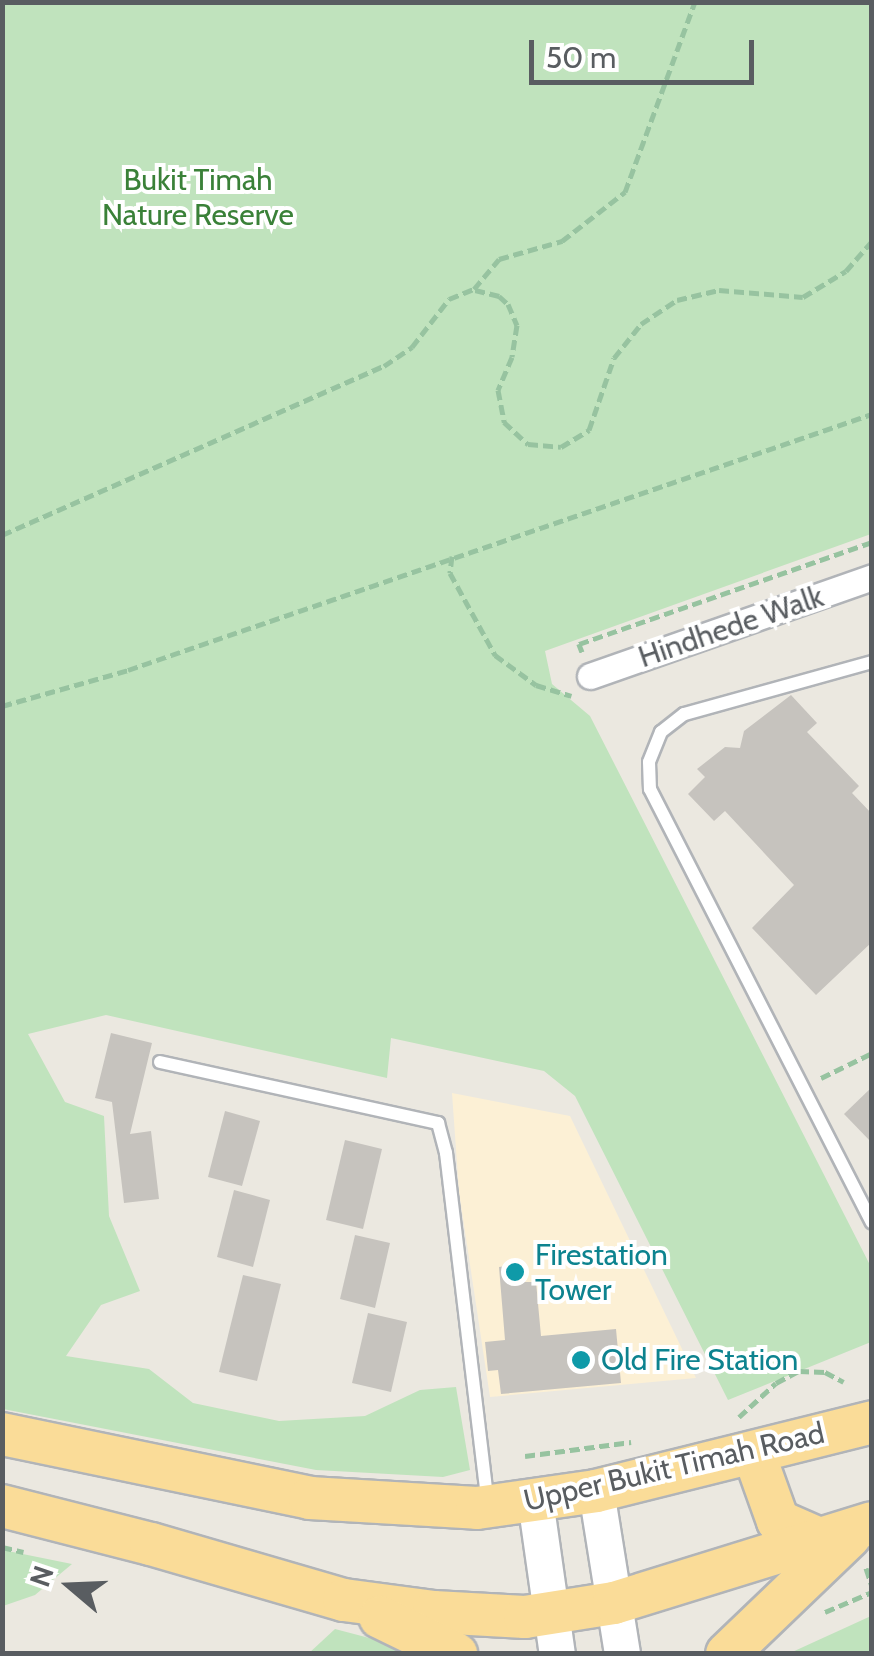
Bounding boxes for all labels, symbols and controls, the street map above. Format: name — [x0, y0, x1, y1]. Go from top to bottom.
scale bar — [534, 20, 759, 82]
text: 50 m — [546, 39, 616, 76]
park label: Bukit Timah Nature Reserve — [102, 162, 294, 232]
street label: Hindhede Walk — [634, 579, 828, 675]
place label: Firestation Tower — [535, 1237, 668, 1308]
marker: Firestation Tower — [504, 1261, 526, 1283]
place label: Old Fire Station — [601, 1342, 798, 1378]
marker: Old Fire Station — [570, 1349, 592, 1371]
street label: Upper Bukit Timah Road — [520, 1415, 828, 1519]
north arrow — [20, 1536, 120, 1636]
text: N — [22, 1561, 61, 1591]

